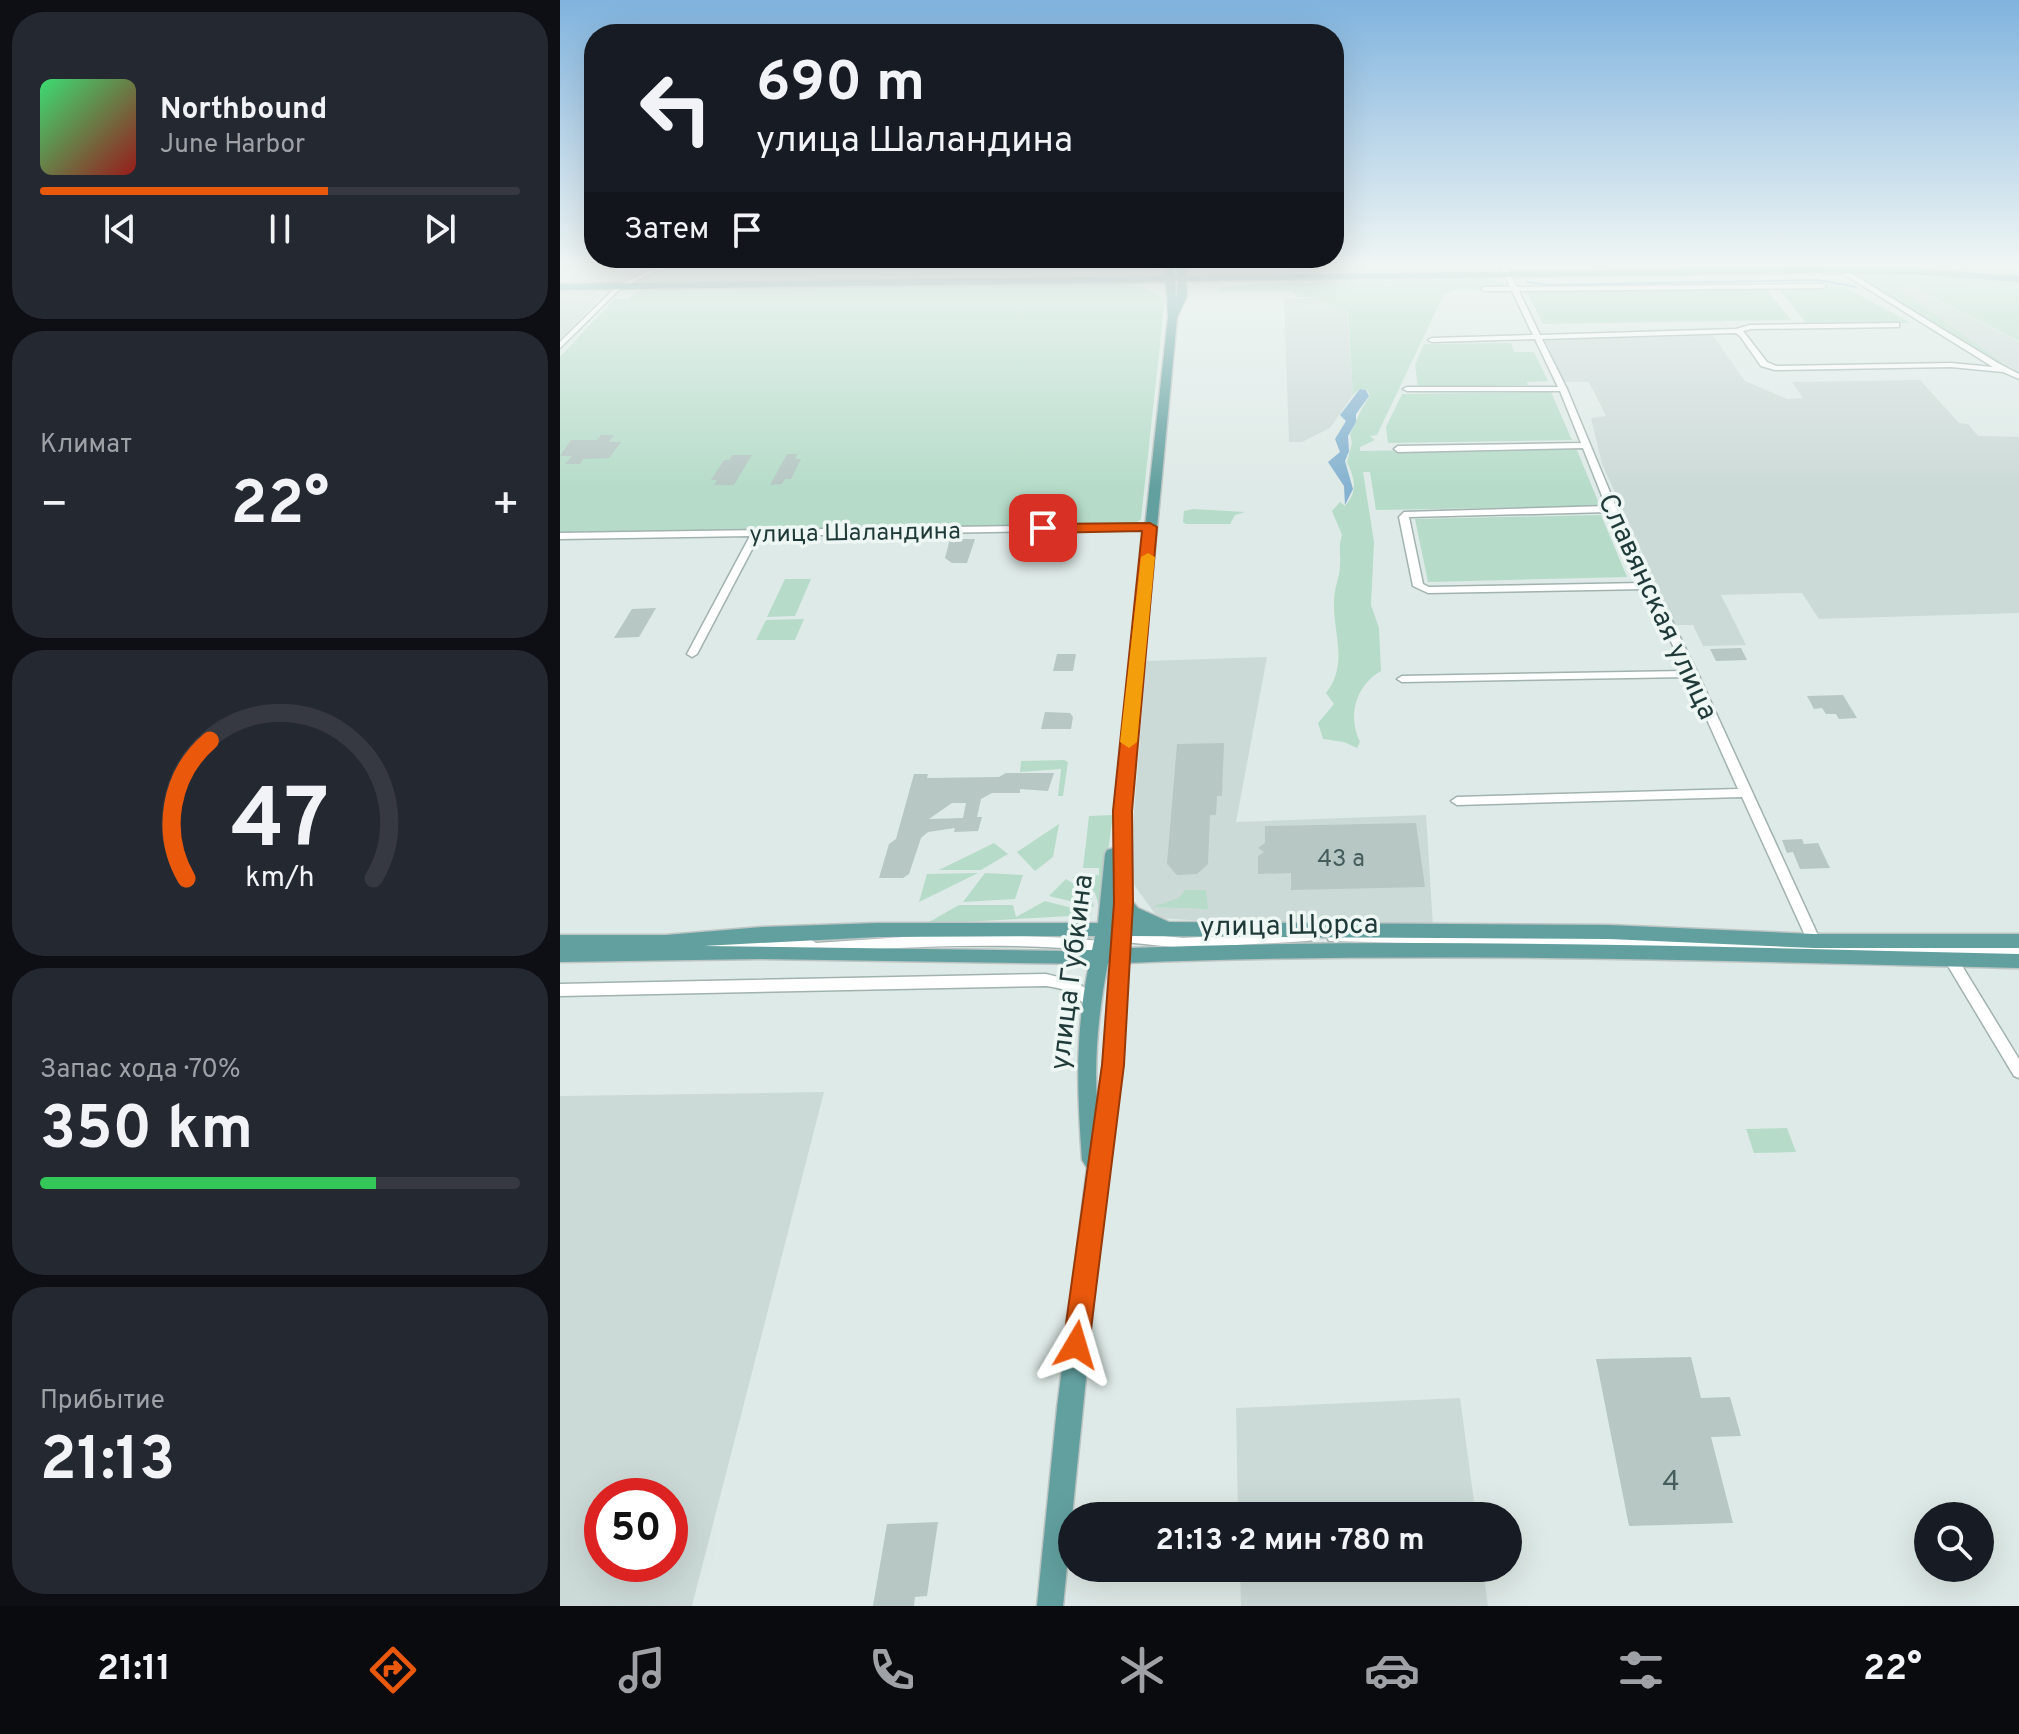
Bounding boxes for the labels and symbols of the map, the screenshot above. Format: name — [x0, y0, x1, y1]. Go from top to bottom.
street label: Славянская улица — [1588, 488, 1725, 726]
pin — [1009, 494, 1077, 562]
street label: улица Шаландина — [749, 517, 961, 551]
house number: 43 a — [1317, 845, 1365, 875]
street label: улица Губкина — [1043, 872, 1103, 1072]
street label: улица Щорса — [1199, 907, 1379, 947]
position arrow — [1034, 1303, 1118, 1387]
house number: 4 — [1662, 1465, 1680, 1501]
speed limit sign: 50 — [584, 1478, 688, 1582]

